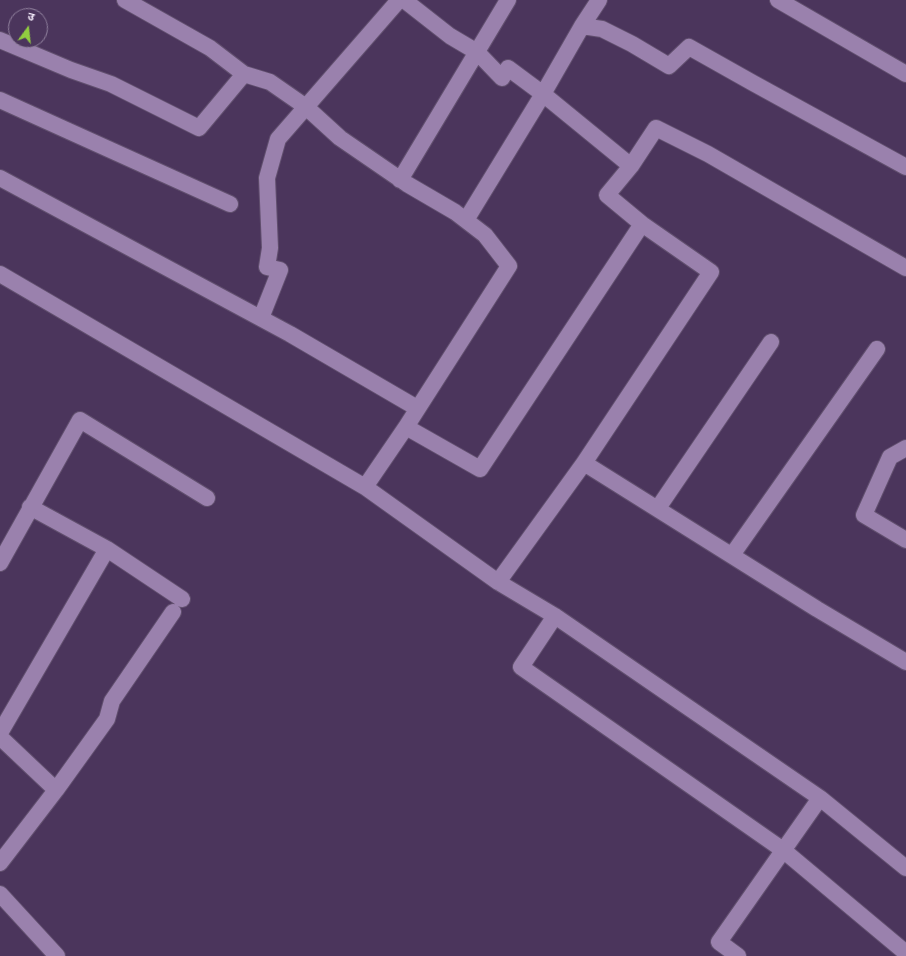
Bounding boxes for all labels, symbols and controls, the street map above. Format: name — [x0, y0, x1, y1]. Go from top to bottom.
north arrow — [8, 8, 48, 48]
text: उ — [26, 10, 36, 25]

